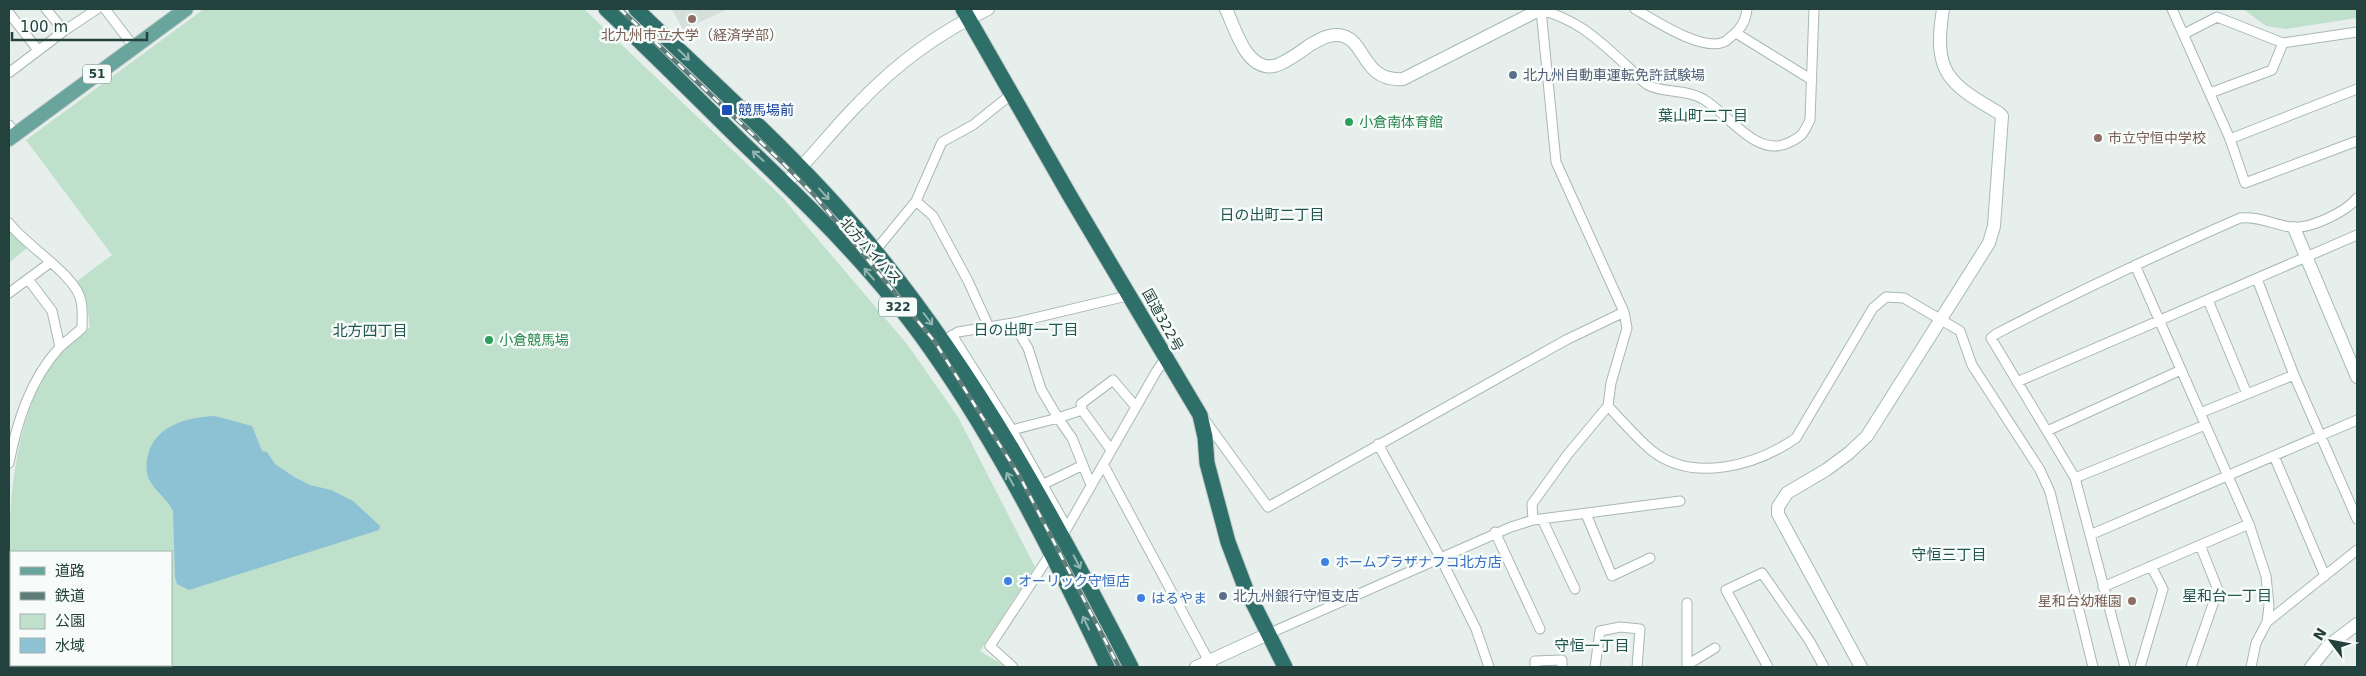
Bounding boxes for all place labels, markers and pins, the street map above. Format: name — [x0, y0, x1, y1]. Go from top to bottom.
marker: 北九州市立大学（経済学部） — [686, 13, 698, 25]
place label: 北九州市立大学（経済学部） — [601, 27, 783, 43]
place label: 北九州自動車運転免許試験場 — [1523, 67, 1705, 83]
marker: 北九州自動車運転免許試験場 — [1507, 69, 1519, 81]
place label: 競馬場前 — [738, 102, 794, 118]
marker: 競馬場前 — [720, 103, 734, 117]
place label: 小倉南体育館 — [1359, 114, 1443, 130]
marker: 小倉南体育館 — [1343, 116, 1355, 128]
place label: 市立守恒中学校 — [2108, 130, 2206, 146]
marker: 市立守恒中学校 — [2092, 132, 2104, 144]
place label: 小倉競馬場 — [499, 332, 569, 348]
marker: 小倉競馬場 — [483, 334, 495, 346]
place label: ホームプラザナフコ北方店 — [1335, 554, 1502, 570]
marker: ホームプラザナフコ北方店 — [1319, 556, 1331, 568]
place label: オーリック守恒店 — [1018, 573, 1130, 589]
marker: オーリック守恒店 — [1002, 575, 1014, 587]
place label: 北九州銀行守恒支店 — [1233, 588, 1359, 604]
place label: はるやま — [1151, 590, 1207, 606]
marker: 北九州銀行守恒支店 — [1217, 590, 1229, 602]
marker: はるやま — [1135, 592, 1147, 604]
place label: 星和台幼稚園 — [2038, 593, 2122, 609]
marker: 星和台幼稚園 — [2126, 595, 2138, 607]

